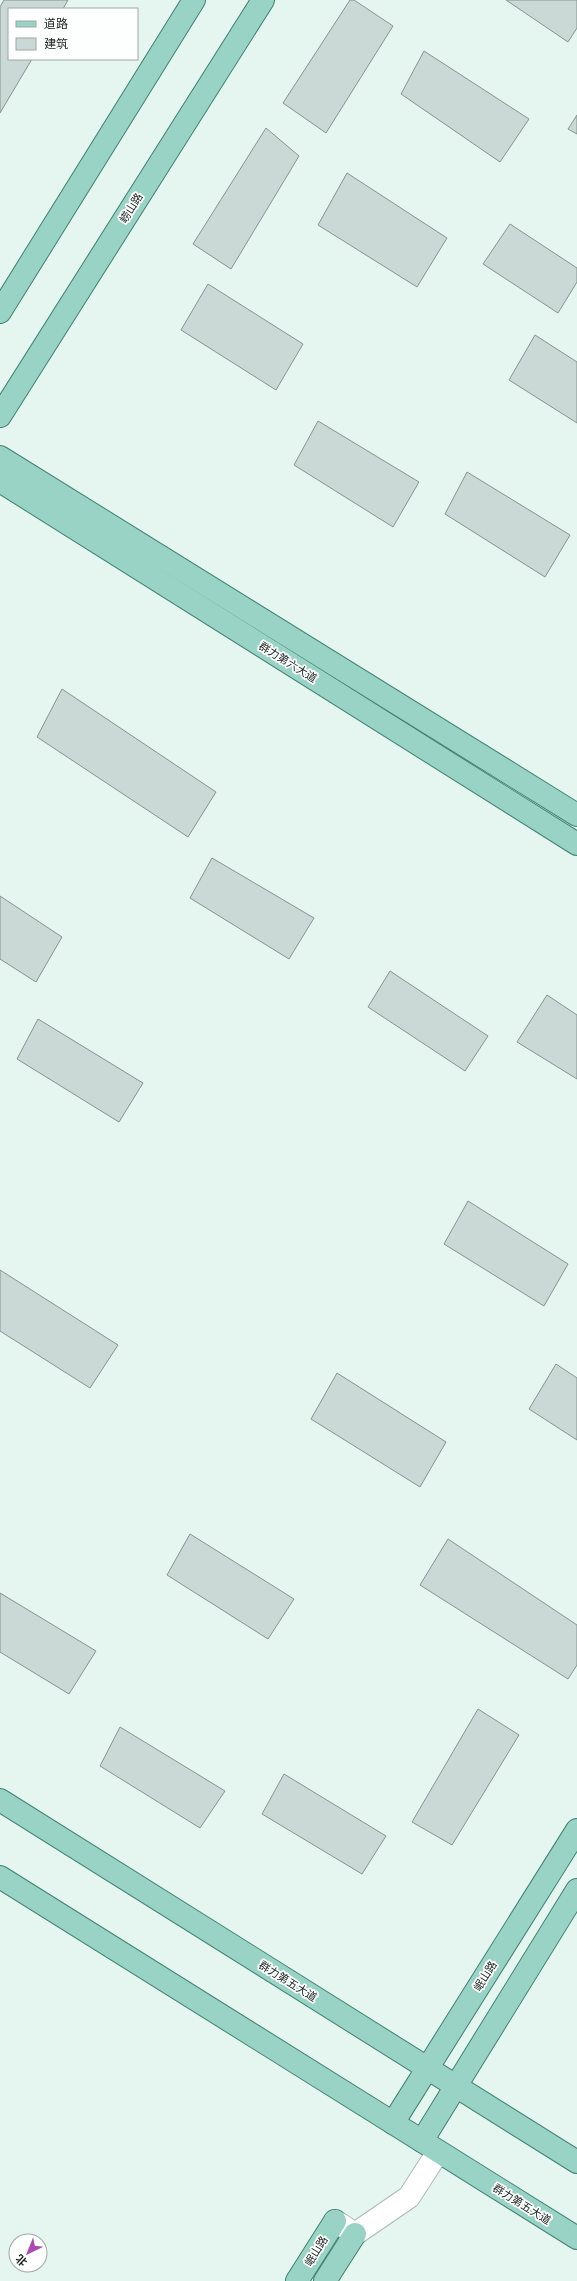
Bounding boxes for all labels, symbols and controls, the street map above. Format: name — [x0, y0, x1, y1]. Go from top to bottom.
legend — [8, 8, 138, 60]
text: 道路 — [44, 17, 68, 33]
text: 建筑 — [44, 37, 68, 53]
street label: 崂山路 — [117, 191, 147, 226]
street label: 群力第六大道 — [256, 639, 319, 686]
street label: 群力第五大道 — [256, 1958, 319, 2005]
street label: 岷山路 — [471, 1959, 501, 1994]
street label: 群力第五大道 — [490, 2181, 553, 2228]
north arrow — [8, 2233, 48, 2273]
street label: 岷山路 — [302, 2234, 332, 2269]
text: 北 — [13, 2251, 31, 2268]

